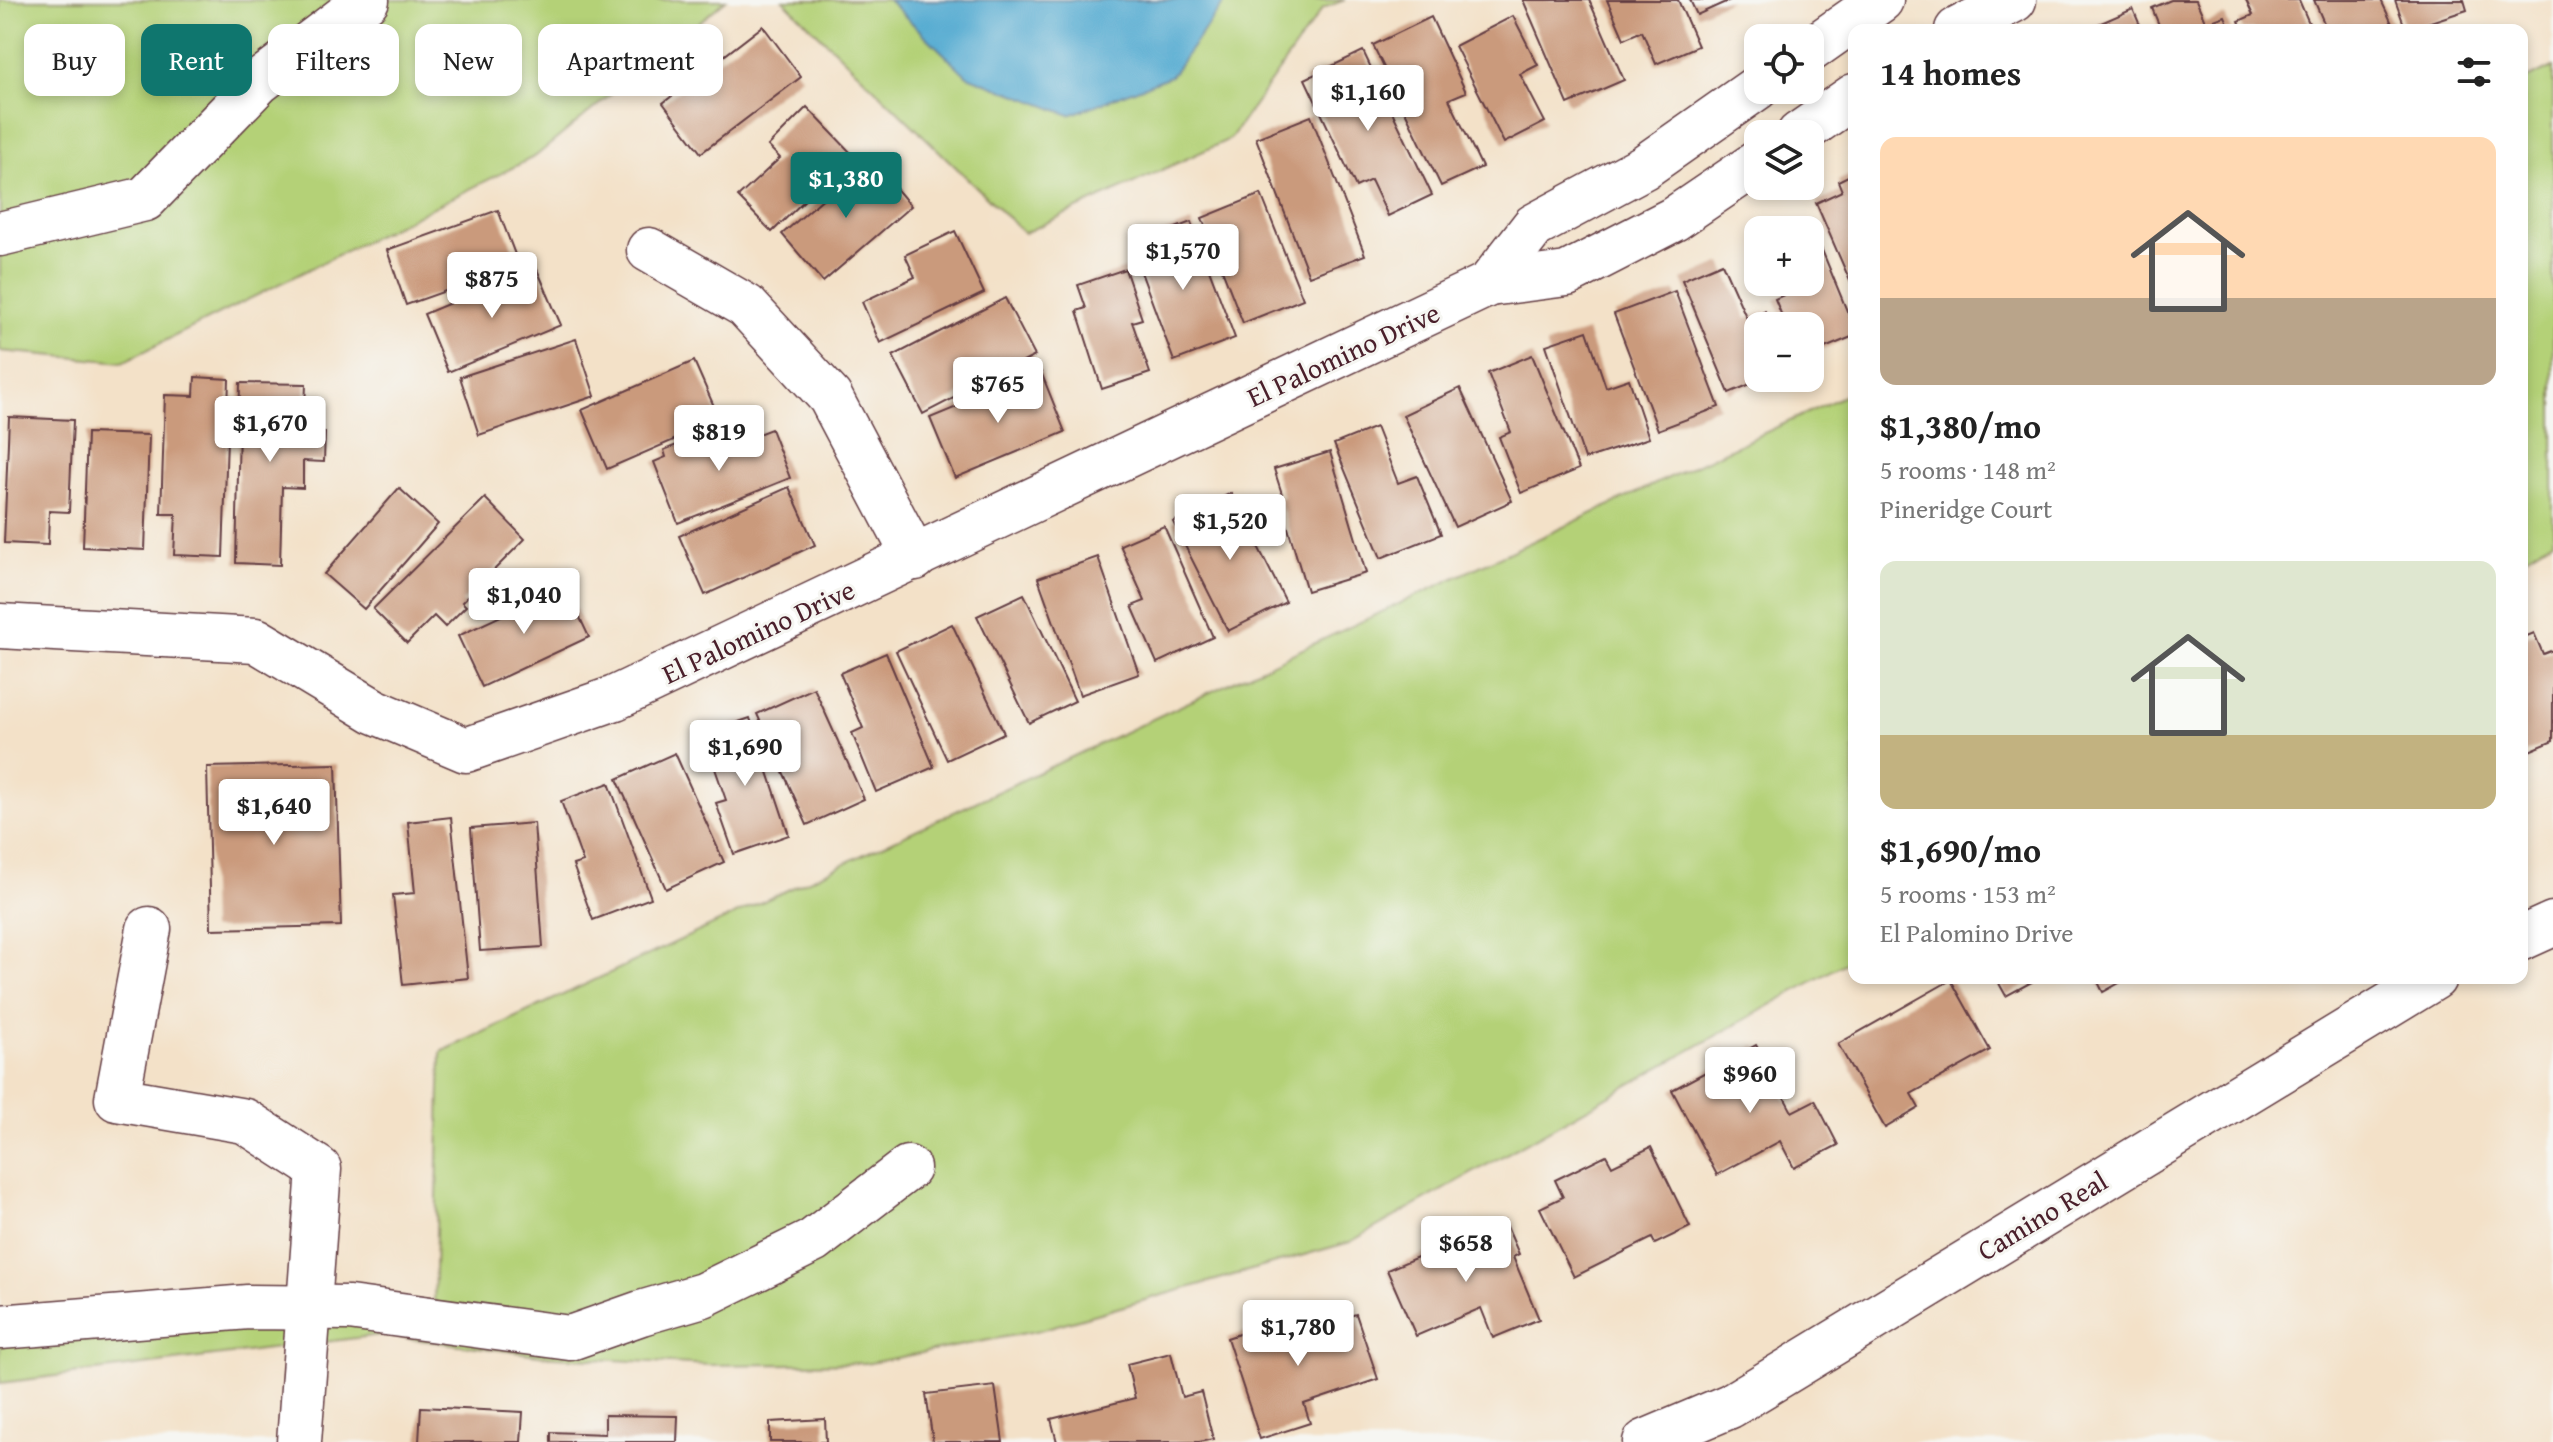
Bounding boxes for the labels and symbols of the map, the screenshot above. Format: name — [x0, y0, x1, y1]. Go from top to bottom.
pin: $1,160 — [1303, 65, 1433, 133]
pin: $1,380 — [781, 152, 911, 220]
pin: $1,570 — [1118, 224, 1248, 292]
pin: $875 — [445, 252, 539, 320]
street label: El Palomino Drive — [1240, 291, 1446, 417]
pin: $765 — [951, 357, 1045, 425]
pin: $1,670 — [205, 396, 335, 464]
pin: $819 — [672, 405, 766, 473]
pin: $1,520 — [1165, 494, 1295, 562]
pin: $1,040 — [459, 568, 589, 636]
street label: El Palomino Drive — [655, 568, 861, 694]
pin: $1,690 — [680, 720, 810, 788]
pin: $1,640 — [209, 779, 339, 847]
pin: $960 — [1703, 1047, 1797, 1115]
street label: Camino Real — [1969, 1160, 2115, 1270]
pin: $658 — [1419, 1216, 1513, 1284]
pin: $1,780 — [1233, 1300, 1363, 1368]

